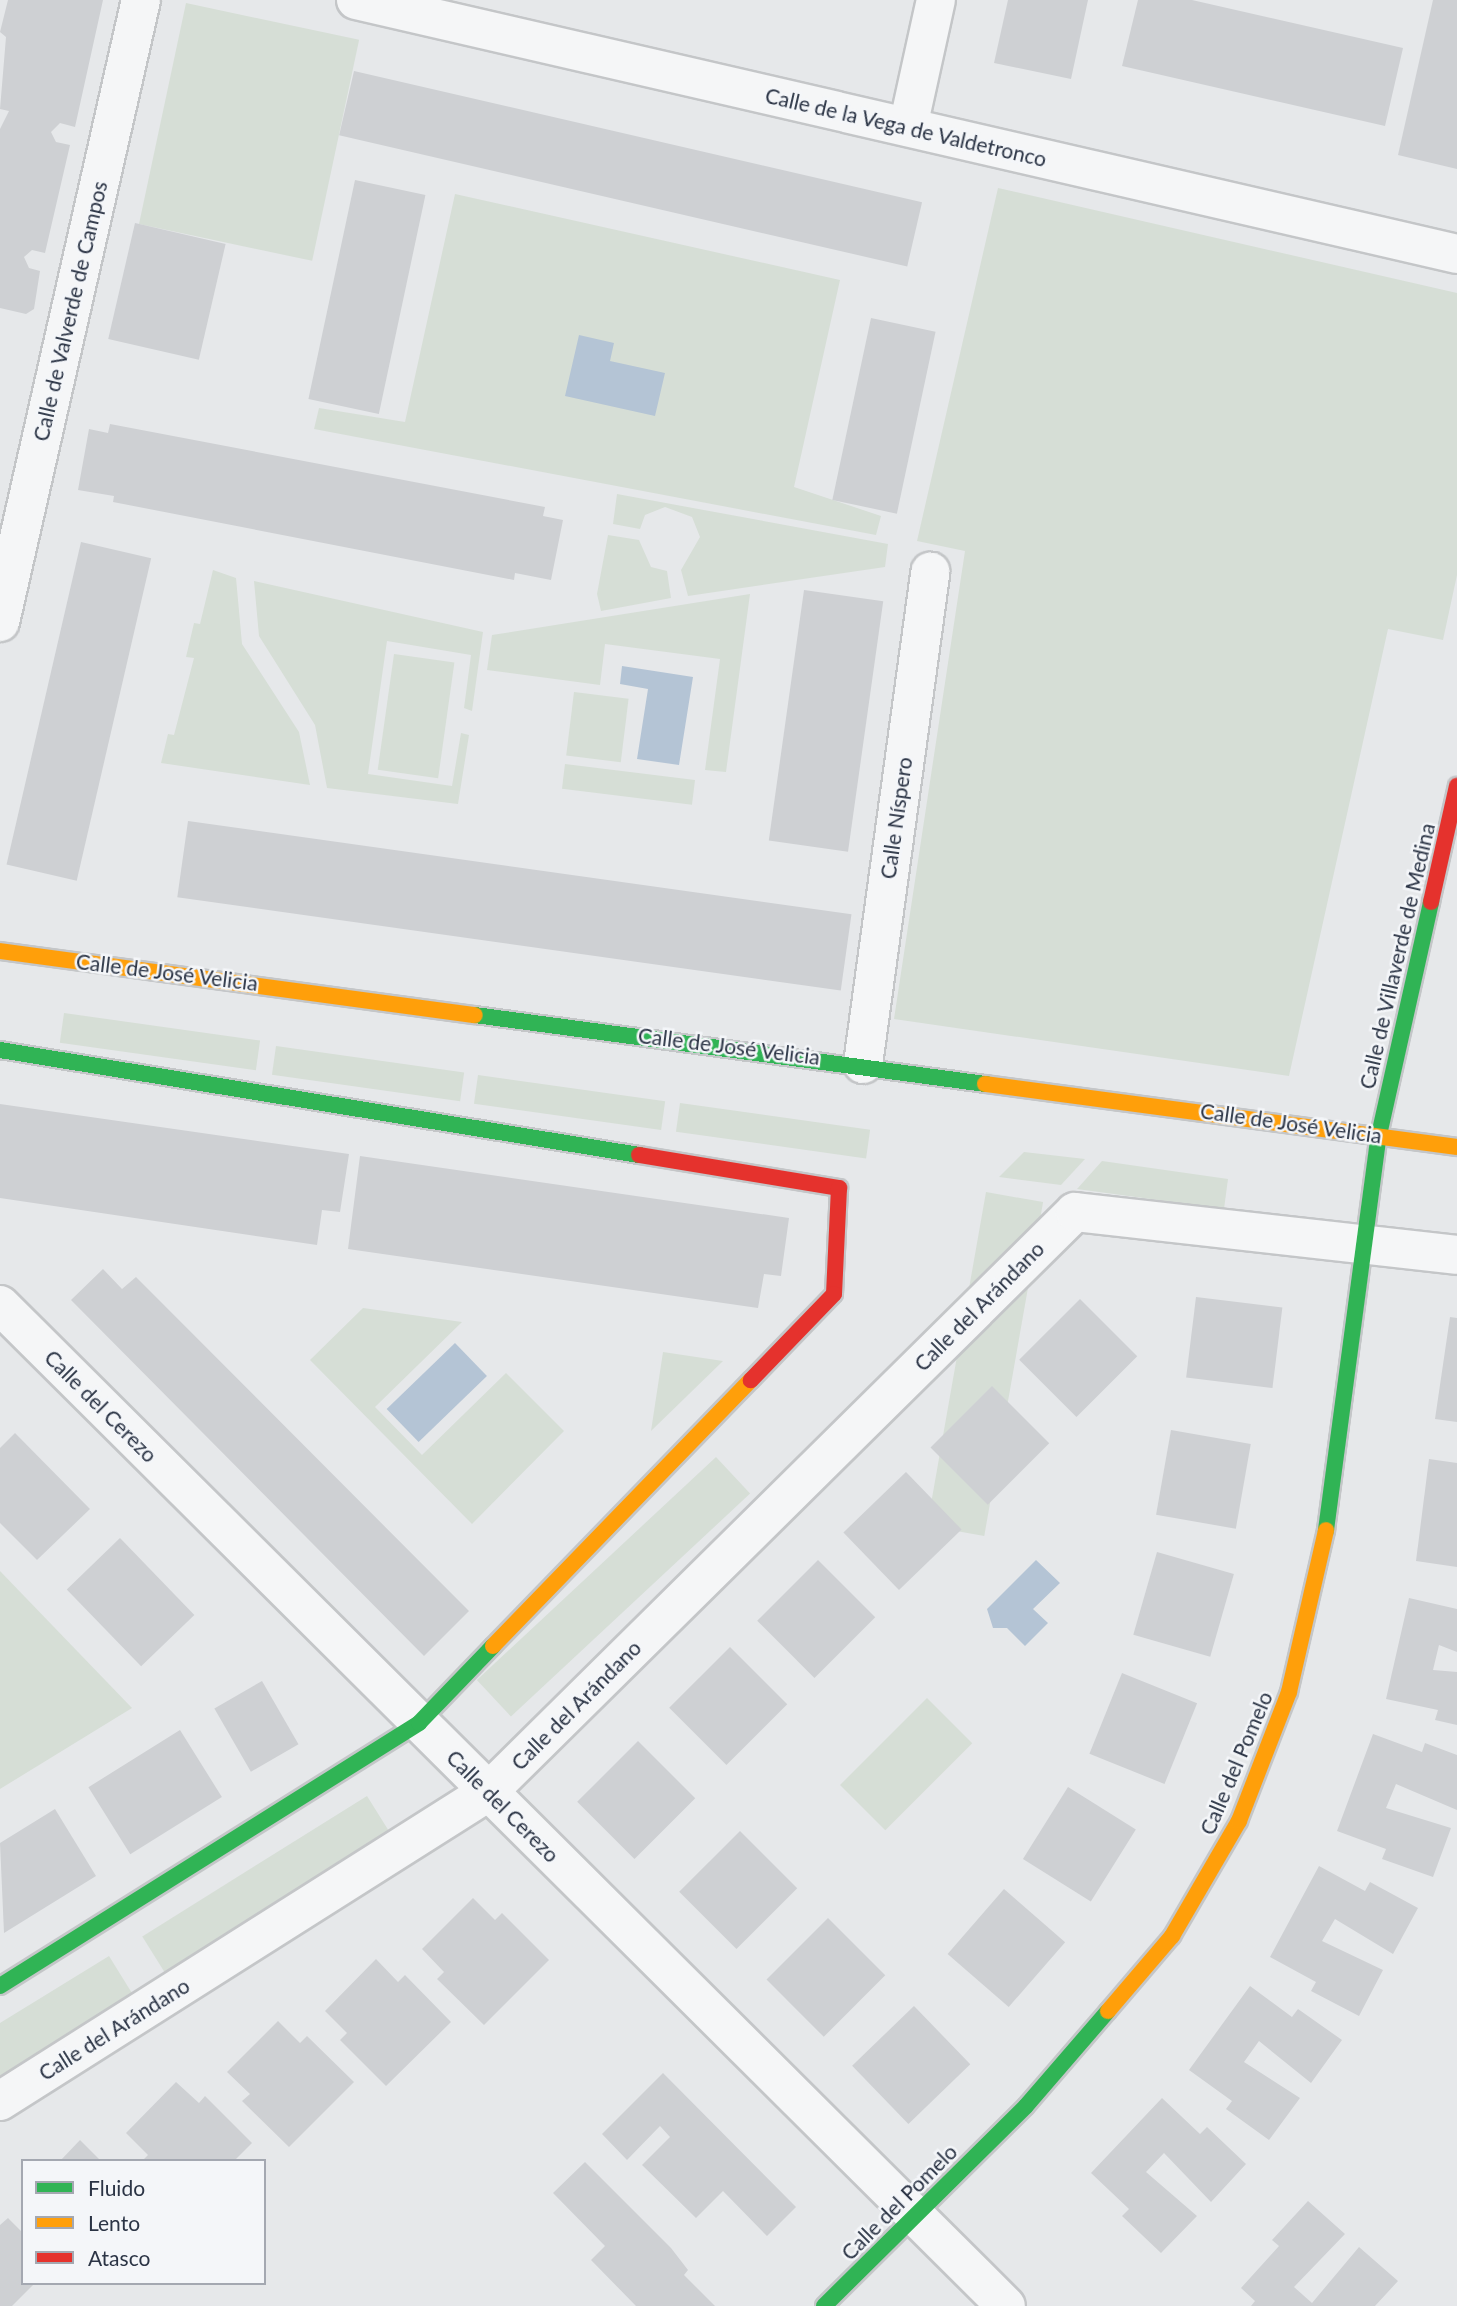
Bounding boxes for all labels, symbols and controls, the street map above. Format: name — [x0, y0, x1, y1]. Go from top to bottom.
street label: Calle de la Vega de Valdetronco — [762, 82, 1050, 172]
street label: Calle de Valverde de Campos — [28, 178, 112, 444]
street label: Calle Níspero — [875, 755, 917, 881]
street label: Calle de Villaverde de Medina — [1354, 820, 1440, 1092]
street label: Calle de José Velicia — [74, 948, 260, 996]
street label: Calle de José Velicia — [636, 1022, 822, 1070]
street label: Calle de José Velicia — [1198, 1098, 1384, 1148]
street label: Calle del Arándano — [909, 1236, 1049, 1376]
street label: Calle del Cerezo — [40, 1345, 162, 1467]
street label: Calle del Arándano — [506, 1635, 646, 1775]
street label: Calle del Pomelo — [1194, 1688, 1278, 1838]
street label: Calle del Cerezo — [442, 1745, 564, 1867]
street label: Calle del Arándano — [34, 1972, 194, 2086]
street label: Calle del Pomelo — [836, 2139, 962, 2265]
legend — [21, 2159, 266, 2285]
text: Fluido — [88, 2175, 145, 2200]
text: Lento — [88, 2210, 140, 2235]
text: Atasco — [88, 2245, 150, 2270]

